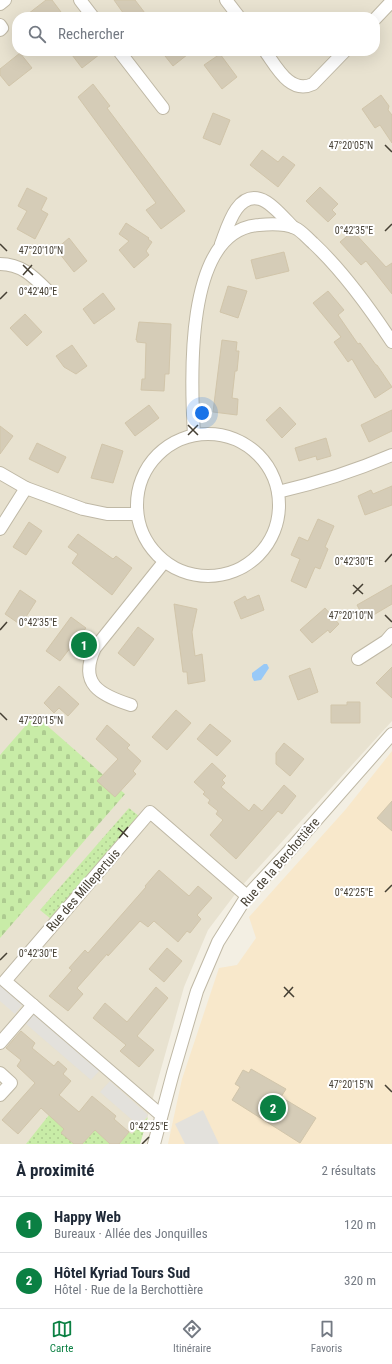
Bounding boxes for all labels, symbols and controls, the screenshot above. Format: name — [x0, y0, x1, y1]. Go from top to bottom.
search box — [12, 12, 380, 56]
icon: search — [26, 23, 48, 45]
text: Rechercher — [58, 25, 124, 43]
text: 47°20'05"N — [329, 140, 373, 151]
text: 0°42'35"E — [335, 225, 373, 236]
text: 47°20'10"N — [19, 245, 63, 256]
text: 0°42'40"E — [19, 286, 57, 297]
your location — [192, 403, 212, 423]
text: 0°42'30"E — [335, 556, 373, 567]
text: 47°20'10"N — [329, 610, 373, 621]
text: 0°42'35"E — [19, 617, 57, 628]
pin: 1 — [71, 630, 97, 660]
text: 47°20'15"N — [19, 715, 63, 726]
street label: Rue de la Berchottière — [237, 815, 323, 909]
street label: Rue des Millepertuis — [43, 846, 123, 934]
text: 0°42'25"E — [335, 887, 373, 898]
text: 0°42'30"E — [19, 948, 57, 959]
text: 47°20'15"N — [329, 1079, 373, 1090]
pin: 2 — [260, 1093, 286, 1123]
text: 0°42'25"E — [130, 1121, 168, 1132]
text: À proximité — [16, 1160, 94, 1180]
text: 2 résultats — [322, 1163, 376, 1178]
text: Happy Web — [54, 1208, 121, 1226]
text: 1 — [26, 1217, 32, 1232]
text: 120 m — [344, 1217, 376, 1232]
text: Bureaux · Allée des Jonquilles — [54, 1226, 208, 1241]
text: Hôtel Kyriad Tours Sud — [54, 1264, 190, 1282]
text: 2 — [26, 1273, 32, 1288]
text: 320 m — [344, 1273, 376, 1288]
text: Hôtel · Rue de la Berchottière — [54, 1282, 203, 1297]
tab: Carte — [50, 1318, 73, 1355]
tab: Itinéraire — [173, 1318, 211, 1355]
tab: Favoris — [311, 1318, 342, 1355]

